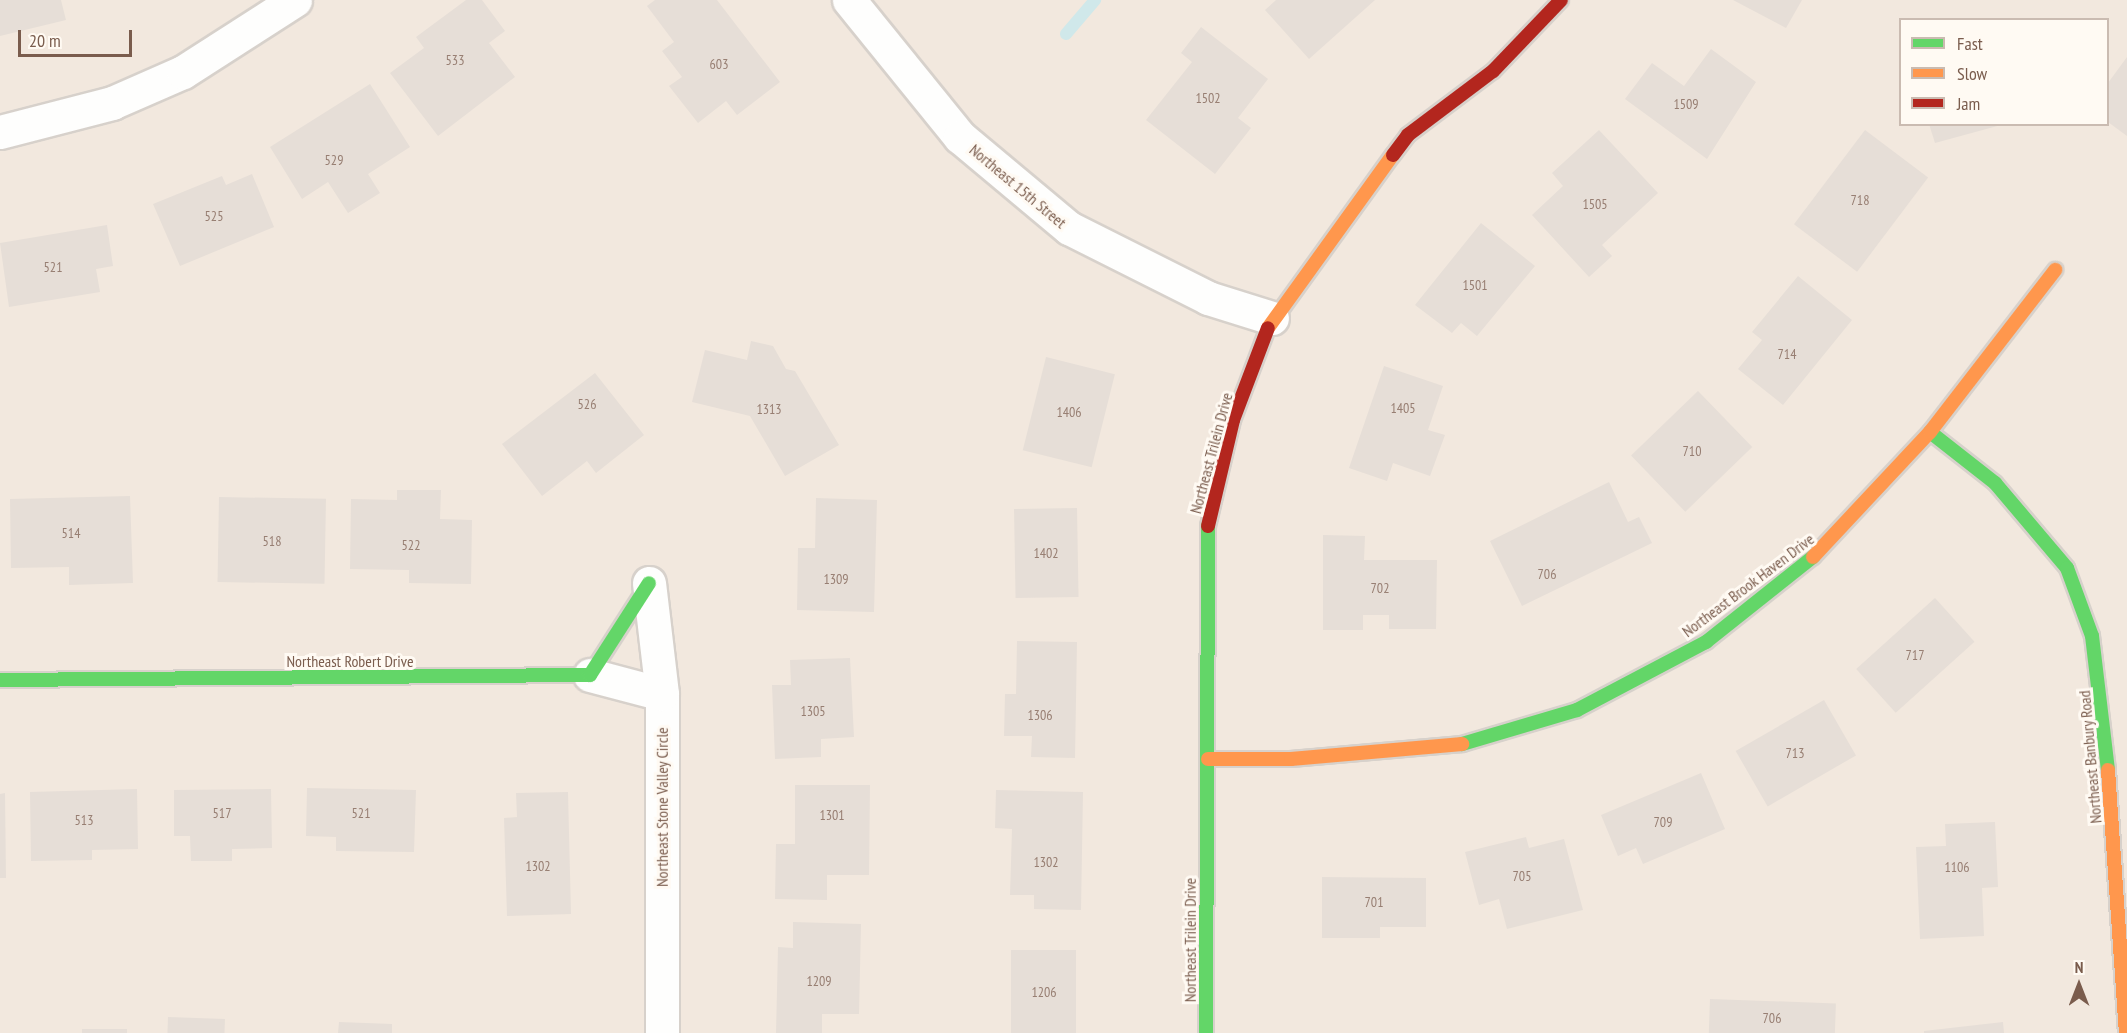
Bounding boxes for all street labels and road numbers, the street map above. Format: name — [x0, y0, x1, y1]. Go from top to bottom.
street label: Northeast 15th Street — [966, 140, 1070, 232]
street label: Northeast Trilein Drive — [1186, 390, 1236, 516]
street label: Northeast Brook Haven Drive — [1678, 529, 1818, 641]
street label: Northeast Robert Drive — [286, 651, 414, 671]
street label: Northeast Banbury Road — [2075, 689, 2105, 825]
street label: Northeast Stone Valley Circle — [652, 727, 672, 887]
street label: Northeast Trilein Drive — [1180, 878, 1200, 1002]

